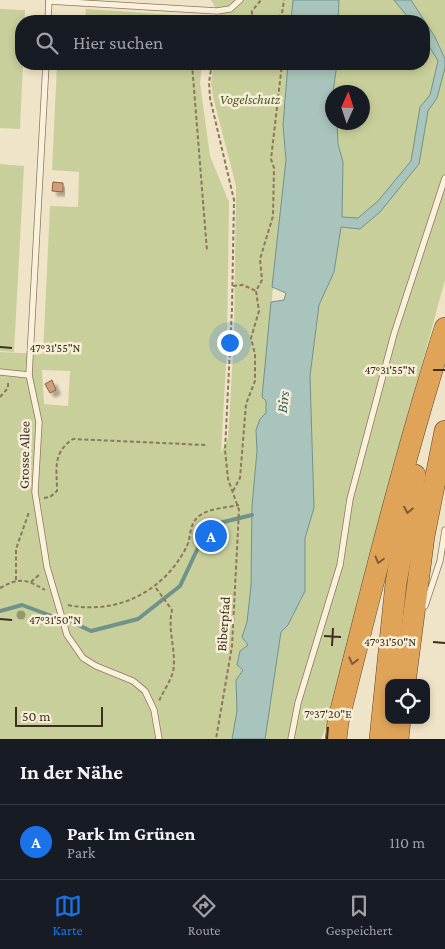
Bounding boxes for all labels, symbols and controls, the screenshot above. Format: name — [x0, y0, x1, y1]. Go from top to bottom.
search box — [15, 15, 430, 70]
icon: search — [33, 29, 61, 57]
text: Hier suchen — [73, 32, 163, 53]
north arrow — [325, 85, 370, 130]
park label: Vogelschutz — [220, 91, 281, 107]
your location — [217, 330, 243, 356]
text: 47°31'55"N — [29, 341, 81, 355]
text: 47°31'55"N — [364, 363, 416, 377]
water label: Birs — [274, 390, 292, 414]
street label: Grosse Allee — [15, 421, 33, 489]
one-way arrow — [404, 506, 414, 514]
pin: A — [195, 517, 227, 555]
one-way arrow — [374, 555, 385, 564]
street label: Biberpfad — [213, 595, 233, 652]
text: 47°31'50"N — [29, 613, 81, 627]
text: 47°31'50"N — [364, 635, 416, 649]
one-way arrow — [348, 657, 359, 665]
map controls — [385, 679, 430, 724]
button: locate — [385, 679, 430, 724]
scale bar — [15, 704, 102, 727]
text: 7°37'20"E — [304, 707, 352, 721]
text: 50 m — [22, 708, 50, 724]
text: In der Nähe — [20, 760, 123, 784]
text: Park Im Grünen — [67, 823, 195, 844]
text: A — [31, 834, 41, 851]
text: 110 m — [389, 834, 425, 851]
text: Park — [67, 844, 95, 861]
tab: Karte — [53, 892, 83, 938]
tab: Route — [188, 892, 221, 938]
tab: Gespeichert — [326, 892, 392, 938]

